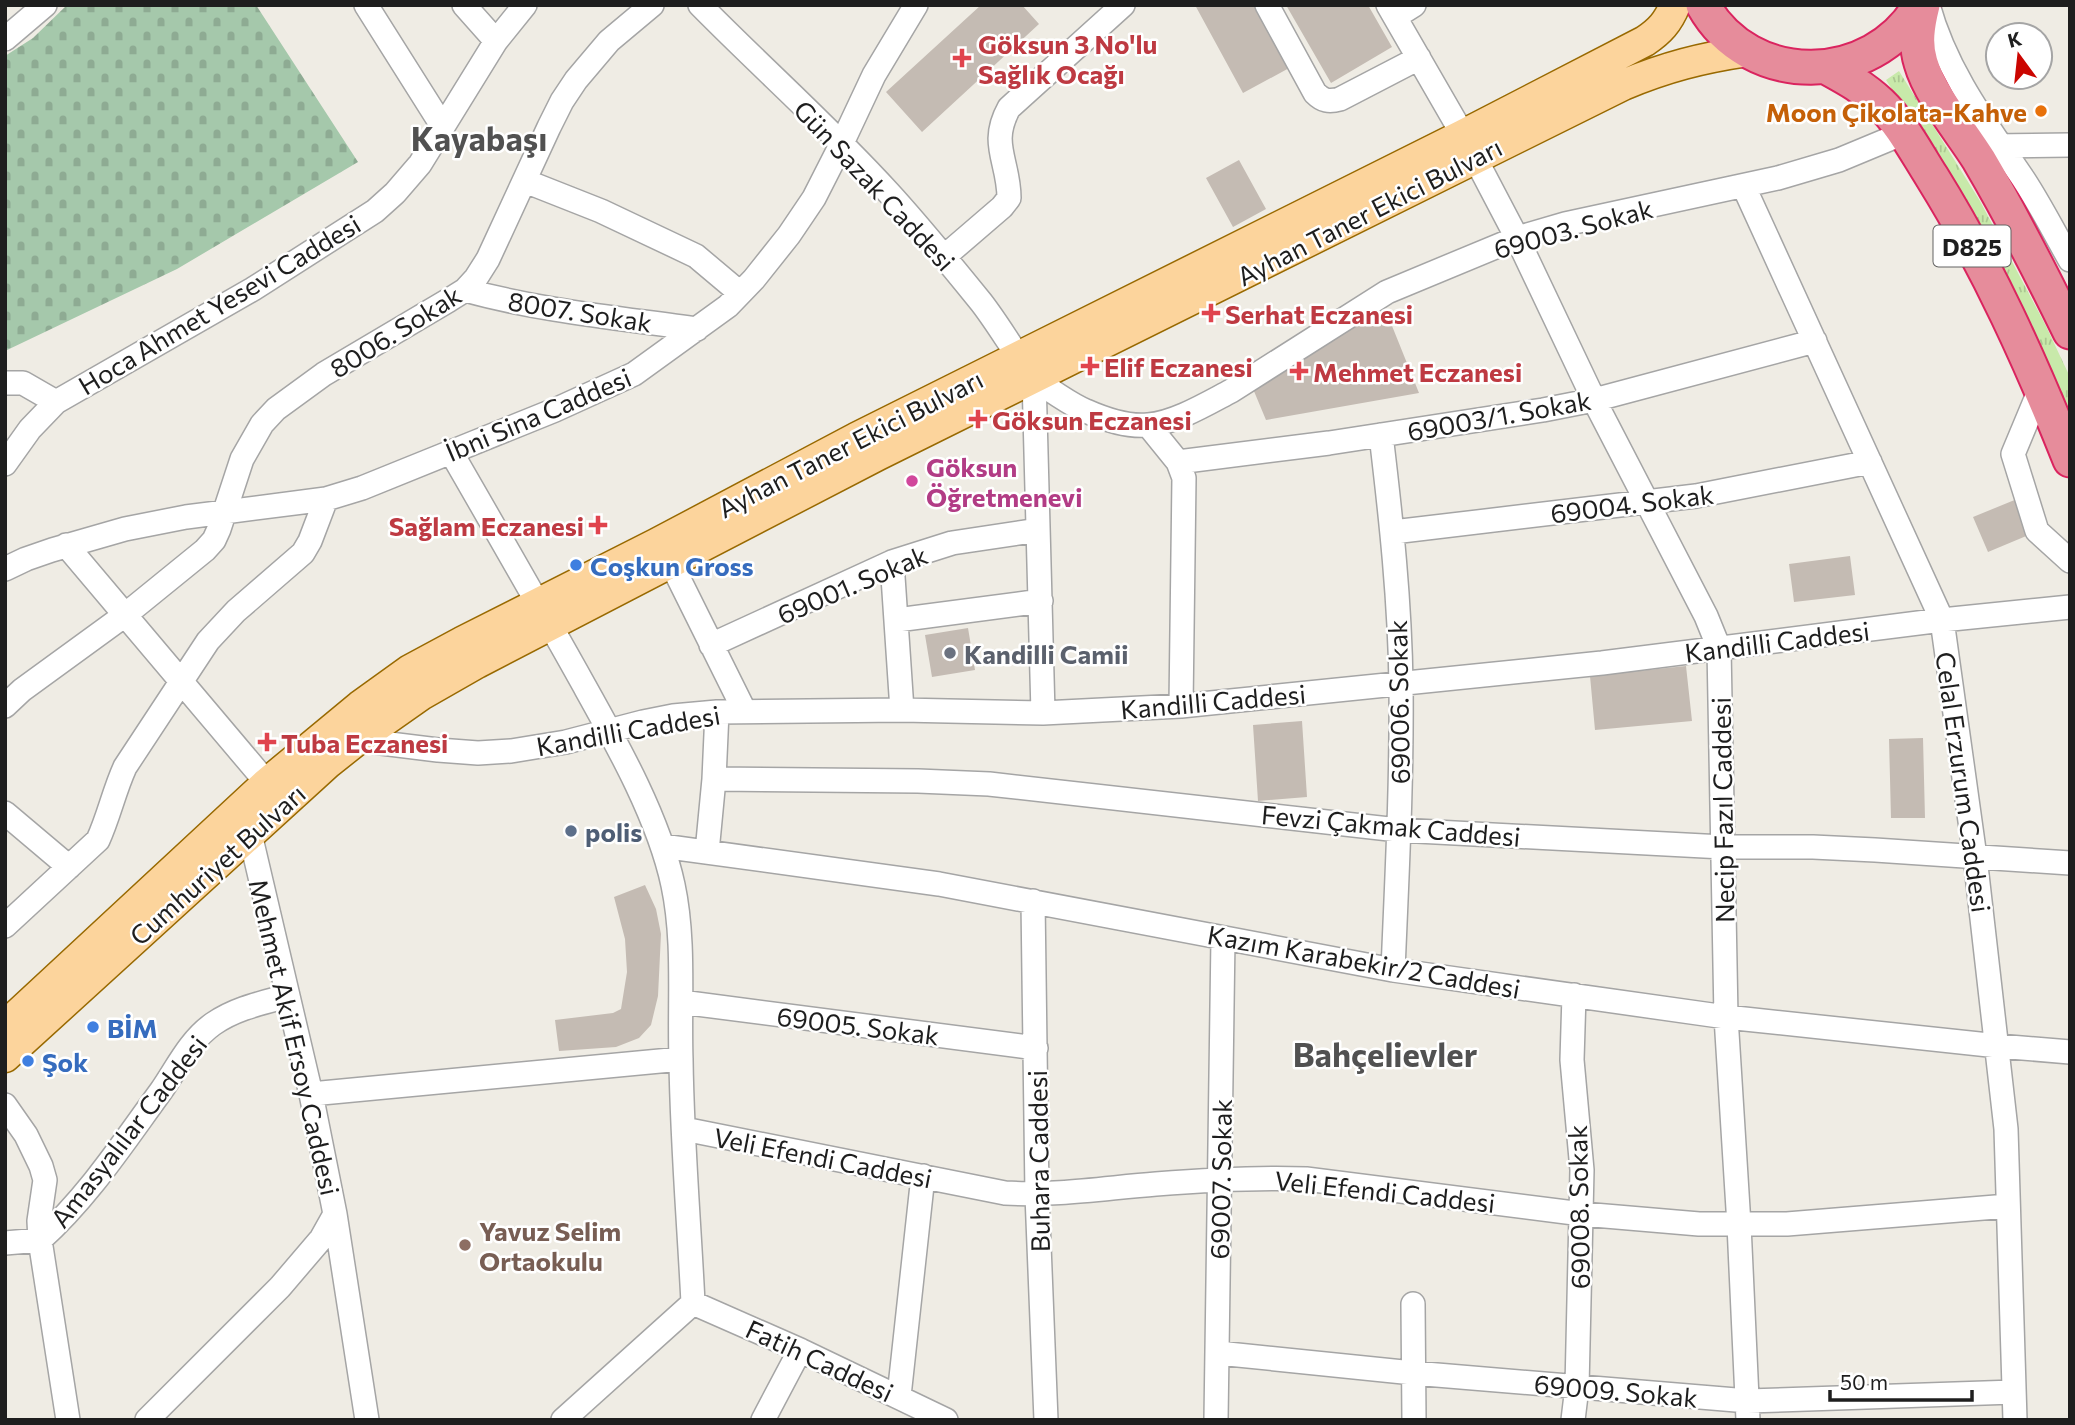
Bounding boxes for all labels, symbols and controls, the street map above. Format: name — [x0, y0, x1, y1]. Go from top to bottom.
north arrow — [1984, 21, 2054, 91]
text: K — [2005, 26, 2024, 52]
place label: Göksun 3 No'lu Sağlık Ocağı — [978, 28, 1157, 89]
marker: Göksun 3 No'lu Sağlık Ocağı — [952, 48, 972, 68]
street label: Gün Sazak Caddesi — [788, 93, 962, 277]
place label: Moon Çikolata-Kahve — [1766, 96, 2027, 127]
marker: Moon Çikolata-Kahve — [2033, 103, 2049, 119]
district label: Kayabaşı — [411, 117, 547, 158]
street label: Ayhan Taner Ekici Bulvarı — [1231, 131, 1507, 291]
street label: 69003. Sokak — [1490, 192, 1656, 264]
street label: Hoca Ahmet Yesevi Caddesi — [72, 207, 366, 401]
road number: D825 — [1934, 226, 2010, 267]
street label: 8006. Sokak — [324, 278, 466, 384]
street label: 8007. Sokak — [506, 284, 654, 338]
place label: Serhat Eczanesi — [1225, 298, 1413, 329]
marker: Serhat Eczanesi — [1203, 305, 1219, 321]
place label: Elif Eczanesi — [1104, 351, 1253, 382]
place label: Mehmet Eczanesi — [1313, 356, 1522, 387]
marker: Elif Eczanesi — [1082, 358, 1098, 374]
street label: İbni Sina Caddesi — [441, 361, 635, 467]
street label: Ayhan Taner Ekici Bulvarı — [712, 363, 988, 523]
marker: Mehmet Eczanesi — [1291, 363, 1307, 379]
street label: 69003/1. Sokak — [1405, 384, 1593, 446]
place label: Göksun Eczanesi — [992, 404, 1192, 435]
marker: Göksun Eczanesi — [970, 411, 986, 427]
place label: Göksun Öğretmenevi — [926, 451, 1082, 512]
marker: Göksun Öğretmenevi — [904, 473, 920, 489]
street label: 69004. Sokak — [1549, 478, 1715, 528]
place label: Sağlam Eczanesi — [389, 510, 584, 541]
marker: Sağlam Eczanesi — [590, 517, 606, 533]
street label: 69001. Sokak — [772, 538, 932, 630]
place label: Coşkun Gross — [590, 550, 754, 581]
marker: Coşkun Gross — [568, 557, 584, 573]
street label: Kandilli Caddesi — [1683, 614, 1871, 668]
street label: 69006. Sokak — [1381, 620, 1415, 784]
place label: Kandilli Camii — [964, 638, 1128, 669]
marker: Kandilli Camii — [942, 645, 958, 661]
street label: Celal Erzurum Caddesi — [1930, 650, 1998, 914]
street label: Kandilli Caddesi — [1119, 677, 1307, 725]
street label: Necip Fazıl Caddesi — [1705, 697, 1739, 923]
street label: Kandilli Caddesi — [534, 699, 722, 761]
place label: Tuba Eczanesi — [281, 727, 448, 758]
marker: Tuba Eczanesi — [259, 734, 275, 750]
street label: Cumhuriyet Bulvarı — [123, 777, 311, 951]
street label: Fevzi Çakmak Caddesi — [1260, 798, 1522, 852]
place label: polis — [585, 816, 642, 847]
marker: polis — [563, 823, 579, 839]
street label: Mehmet Akif Ersoy Caddesi — [243, 876, 347, 1198]
street label: Kazım Karabekir/2 Caddesi — [1205, 918, 1523, 1004]
street label: 69005. Sokak — [775, 1000, 941, 1050]
place label: BİM — [107, 1012, 157, 1043]
marker: BİM — [85, 1019, 101, 1035]
street label: Amasyalılar Caddesi — [43, 1029, 213, 1233]
district label: Bahçelievler — [1293, 1033, 1478, 1074]
place label: Şok — [42, 1046, 88, 1077]
marker: Şok — [20, 1053, 36, 1069]
street label: Buhara Caddesi — [1021, 1070, 1055, 1252]
street label: 69007. Sokak — [1203, 1098, 1237, 1260]
street label: Veli Efendi Caddesi — [711, 1121, 935, 1193]
street label: 69008. Sokak — [1561, 1125, 1595, 1289]
street label: Veli Efendi Caddesi — [1273, 1164, 1497, 1218]
place label: Yavuz Selim Ortaokulu — [479, 1215, 621, 1276]
marker: Yavuz Selim Ortaokulu — [457, 1237, 473, 1253]
street label: Fatih Caddesi — [741, 1312, 899, 1408]
scale bar — [1830, 1358, 1972, 1402]
street label: 69009. Sokak — [1533, 1367, 1699, 1413]
text: 50 m — [1840, 1369, 1888, 1394]

